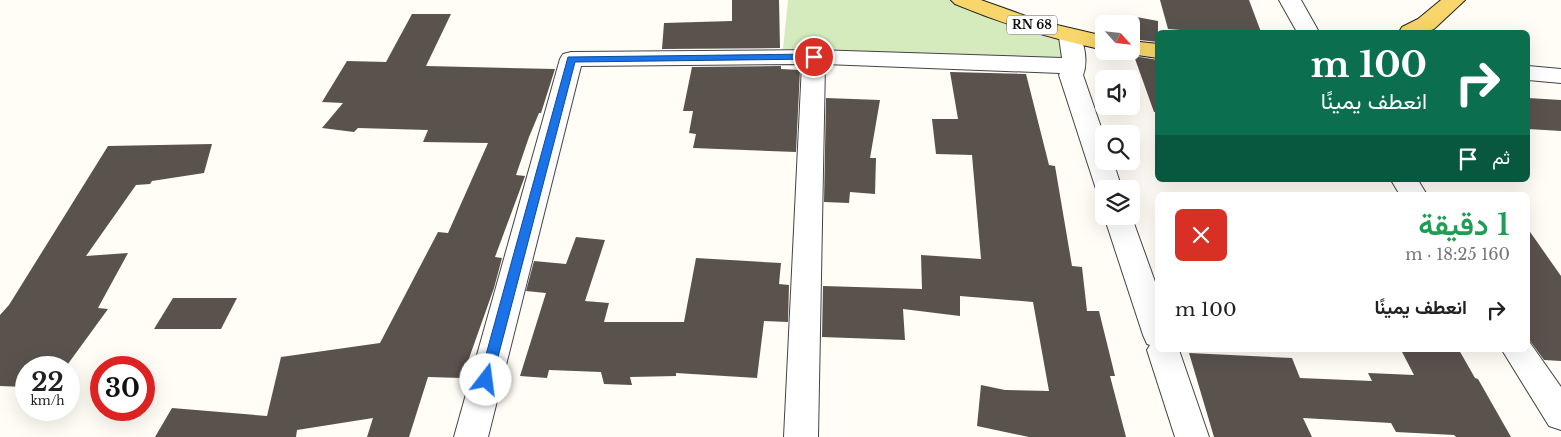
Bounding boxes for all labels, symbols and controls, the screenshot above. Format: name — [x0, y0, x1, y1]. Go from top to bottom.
north arrow — [1095, 15, 1140, 60]
map controls — [1095, 15, 1140, 225]
road number: RN 68 — [1007, 16, 1057, 34]
pin — [793, 36, 835, 78]
icon: arrive — [800, 43, 828, 71]
text: 100 m — [1311, 43, 1427, 86]
icon: right — [1445, 50, 1510, 115]
button: sound — [1095, 70, 1140, 115]
text: انعطف يمينًا — [1321, 88, 1427, 115]
button: search — [1095, 125, 1140, 170]
icon: arrive — [1454, 145, 1482, 173]
text: ثم — [1492, 146, 1510, 169]
button: layers — [1095, 180, 1140, 225]
text: 1 دقيقة — [1418, 206, 1510, 243]
button: close — [1175, 209, 1227, 261]
text: 160 m · 18:25 — [1405, 244, 1510, 264]
text: انعطف يمينًا — [1374, 296, 1467, 319]
icon: right — [1482, 296, 1510, 324]
text: 100 m — [1175, 298, 1236, 321]
position arrow — [459, 353, 511, 405]
speed limit sign: 30 — [90, 356, 155, 421]
text: 22 — [31, 367, 64, 398]
text: km/h — [30, 393, 65, 408]

